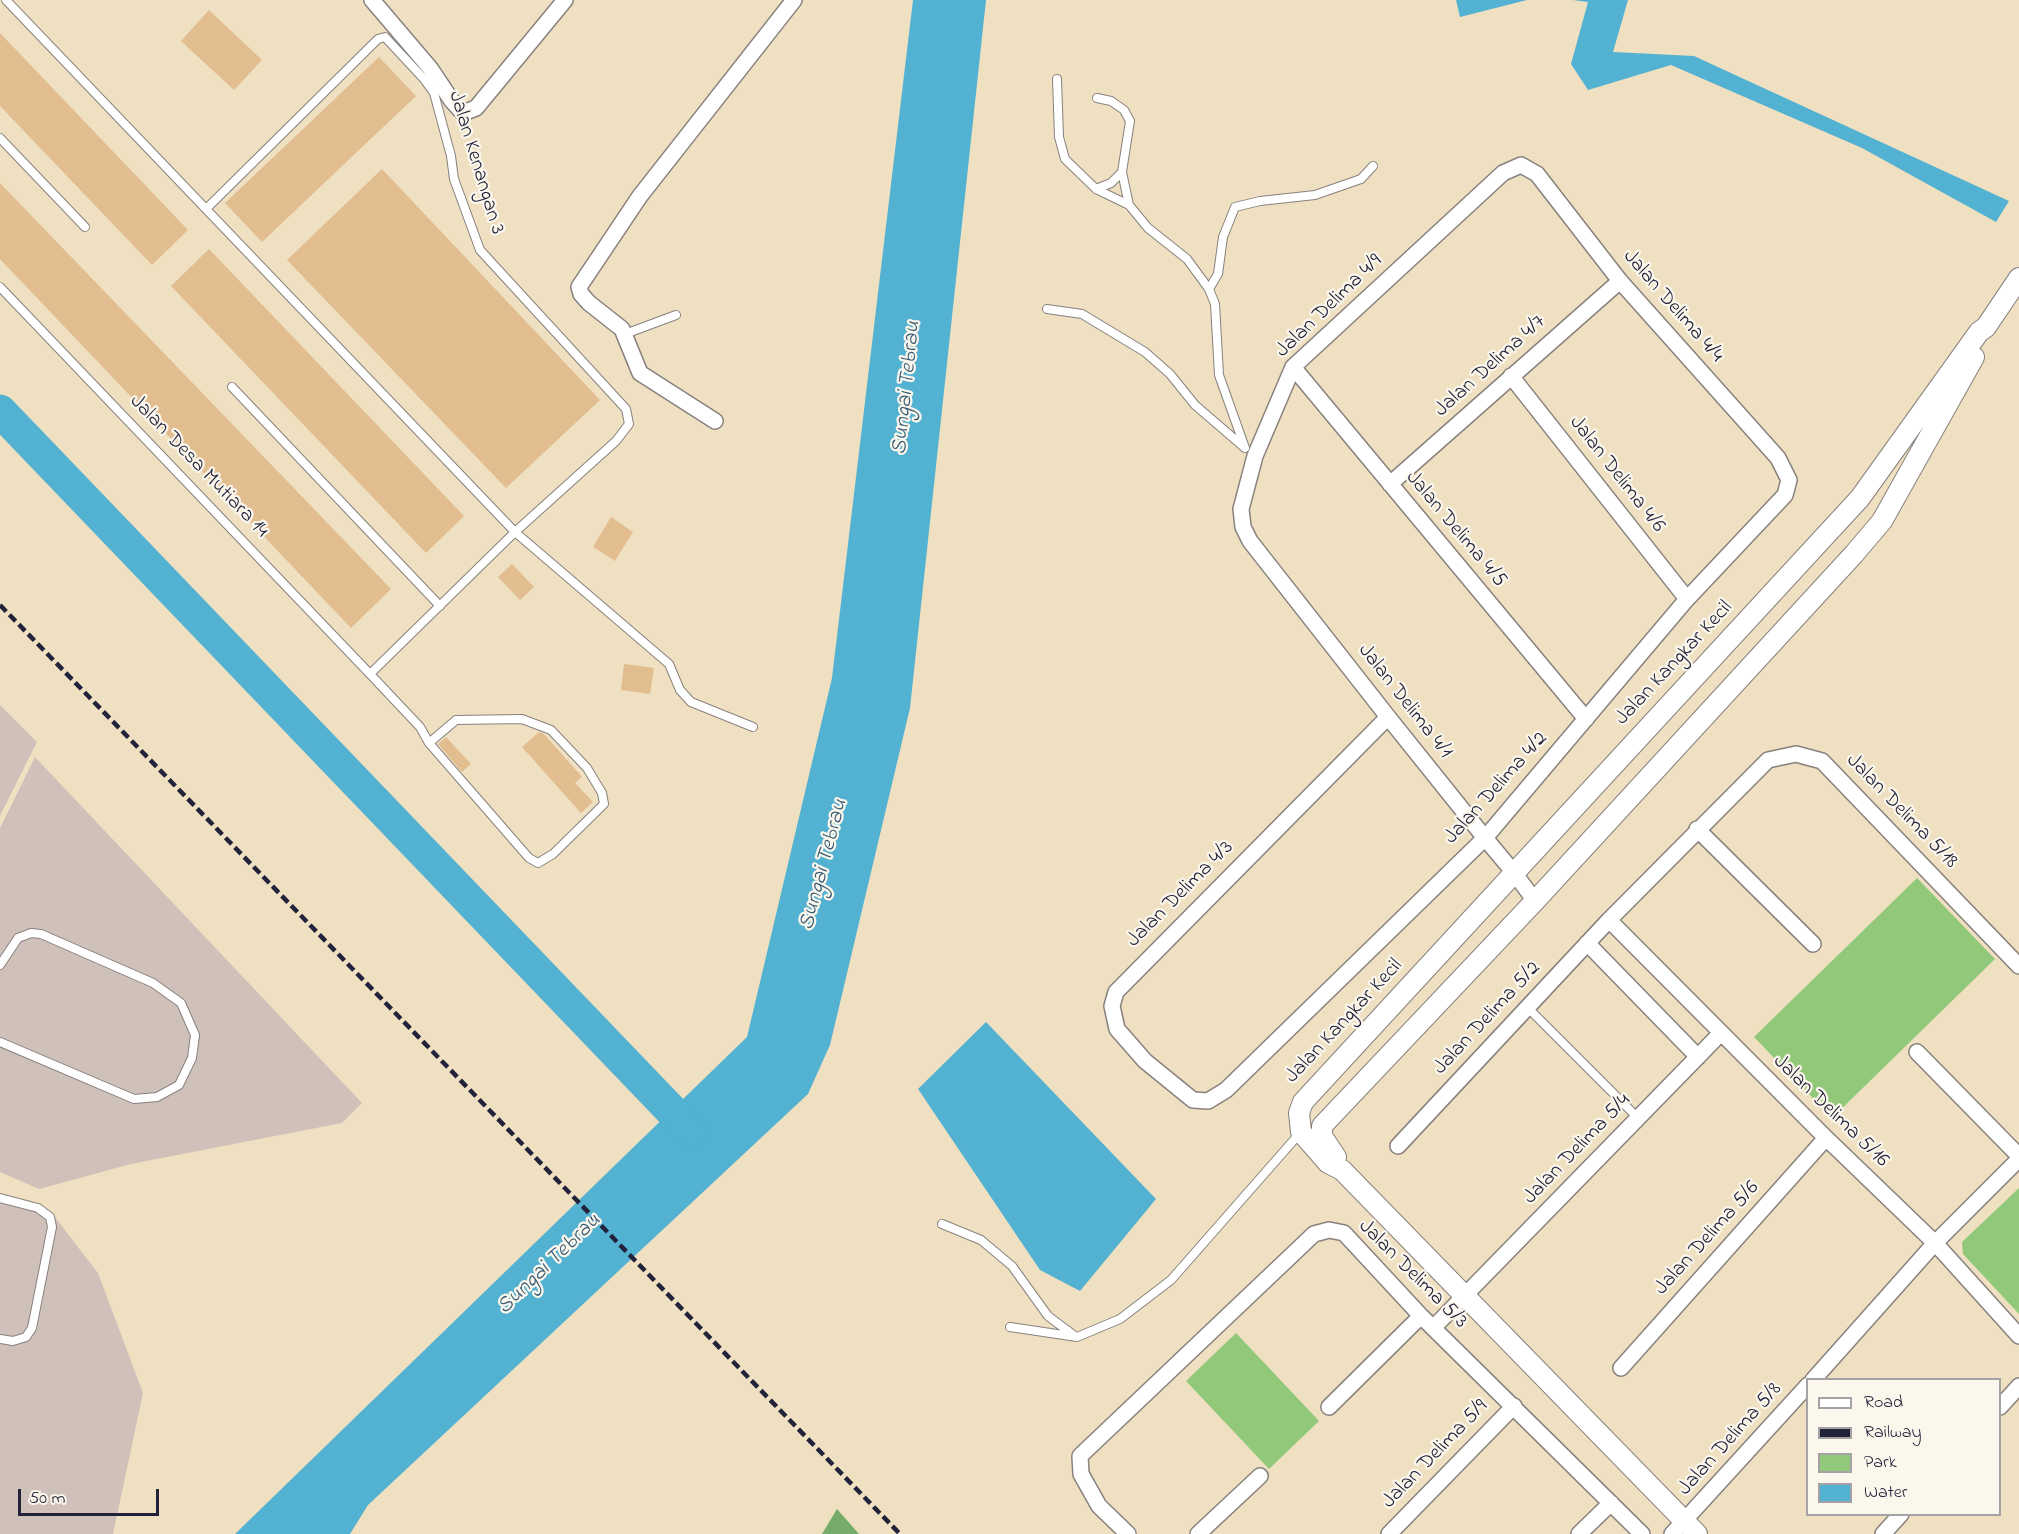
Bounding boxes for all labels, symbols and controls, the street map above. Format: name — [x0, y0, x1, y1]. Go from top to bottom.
street label: Jalan Kenangan 3 — [441, 88, 509, 238]
street label: Jalan Delima 4/4 — [1616, 246, 1728, 368]
street label: Jalan Delima 4/9 — [1271, 250, 1389, 364]
street label: Jalan Delima 4/7 — [1430, 310, 1552, 424]
water label: Sungai Tebrau — [888, 320, 928, 456]
street label: Jalan Desa Mutiara 14 — [123, 390, 273, 544]
street label: Jalan Delima 4/6 — [1563, 412, 1669, 538]
street label: Jalan Delima 4/5 — [1399, 467, 1511, 593]
street label: Jalan Kangkar Kecil — [1611, 597, 1739, 731]
street label: Jalan Delima 4/1 — [1351, 640, 1457, 764]
street label: Jalan Delima 4/2 — [1440, 728, 1554, 850]
street label: Jalan Delima 5/18 — [1840, 749, 1962, 875]
water label: Sungai Tebrau — [795, 797, 855, 933]
street label: Jalan Delima 4/3 — [1122, 836, 1240, 954]
street label: Jalan Kangkar Kecil — [1281, 955, 1409, 1089]
street label: Jalan Delima 5/2 — [1429, 957, 1547, 1081]
street label: Jalan Delima 5/16 — [1767, 1050, 1893, 1174]
street label: Jalan Delima 5/4 — [1519, 1089, 1637, 1211]
street label: Jalan Delima 5/6 — [1650, 1177, 1766, 1301]
water label: Sungai Tebrau — [493, 1209, 607, 1321]
street label: Jalan Delima 5/3 — [1352, 1215, 1472, 1335]
street label: Jalan Delima 5/8 — [1674, 1378, 1788, 1502]
legend — [1806, 1378, 2001, 1516]
text: Road — [1864, 1390, 1903, 1416]
street label: Jalan Delima 5/9 — [1378, 1395, 1494, 1515]
text: Railway — [1864, 1420, 1921, 1446]
text: Park — [1864, 1450, 1897, 1476]
scale bar — [21, 1477, 162, 1515]
text: Water — [1864, 1480, 1907, 1506]
text: 50 m — [29, 1486, 66, 1512]

